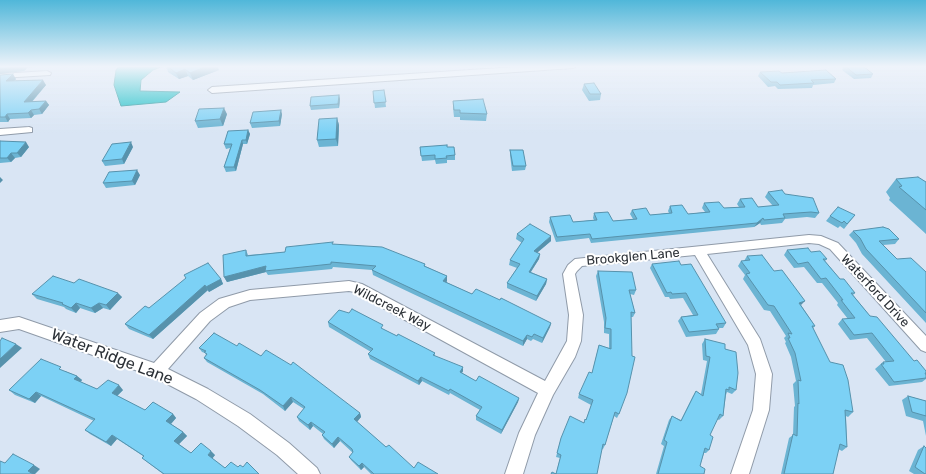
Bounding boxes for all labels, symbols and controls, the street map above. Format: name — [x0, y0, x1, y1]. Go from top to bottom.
street label: Brookglen Lane — [586, 245, 680, 269]
street label: Waterford Drive — [837, 251, 913, 331]
street label: Wildcreek Way — [350, 282, 434, 334]
street label: Water Ridge Lane — [48, 325, 176, 389]

